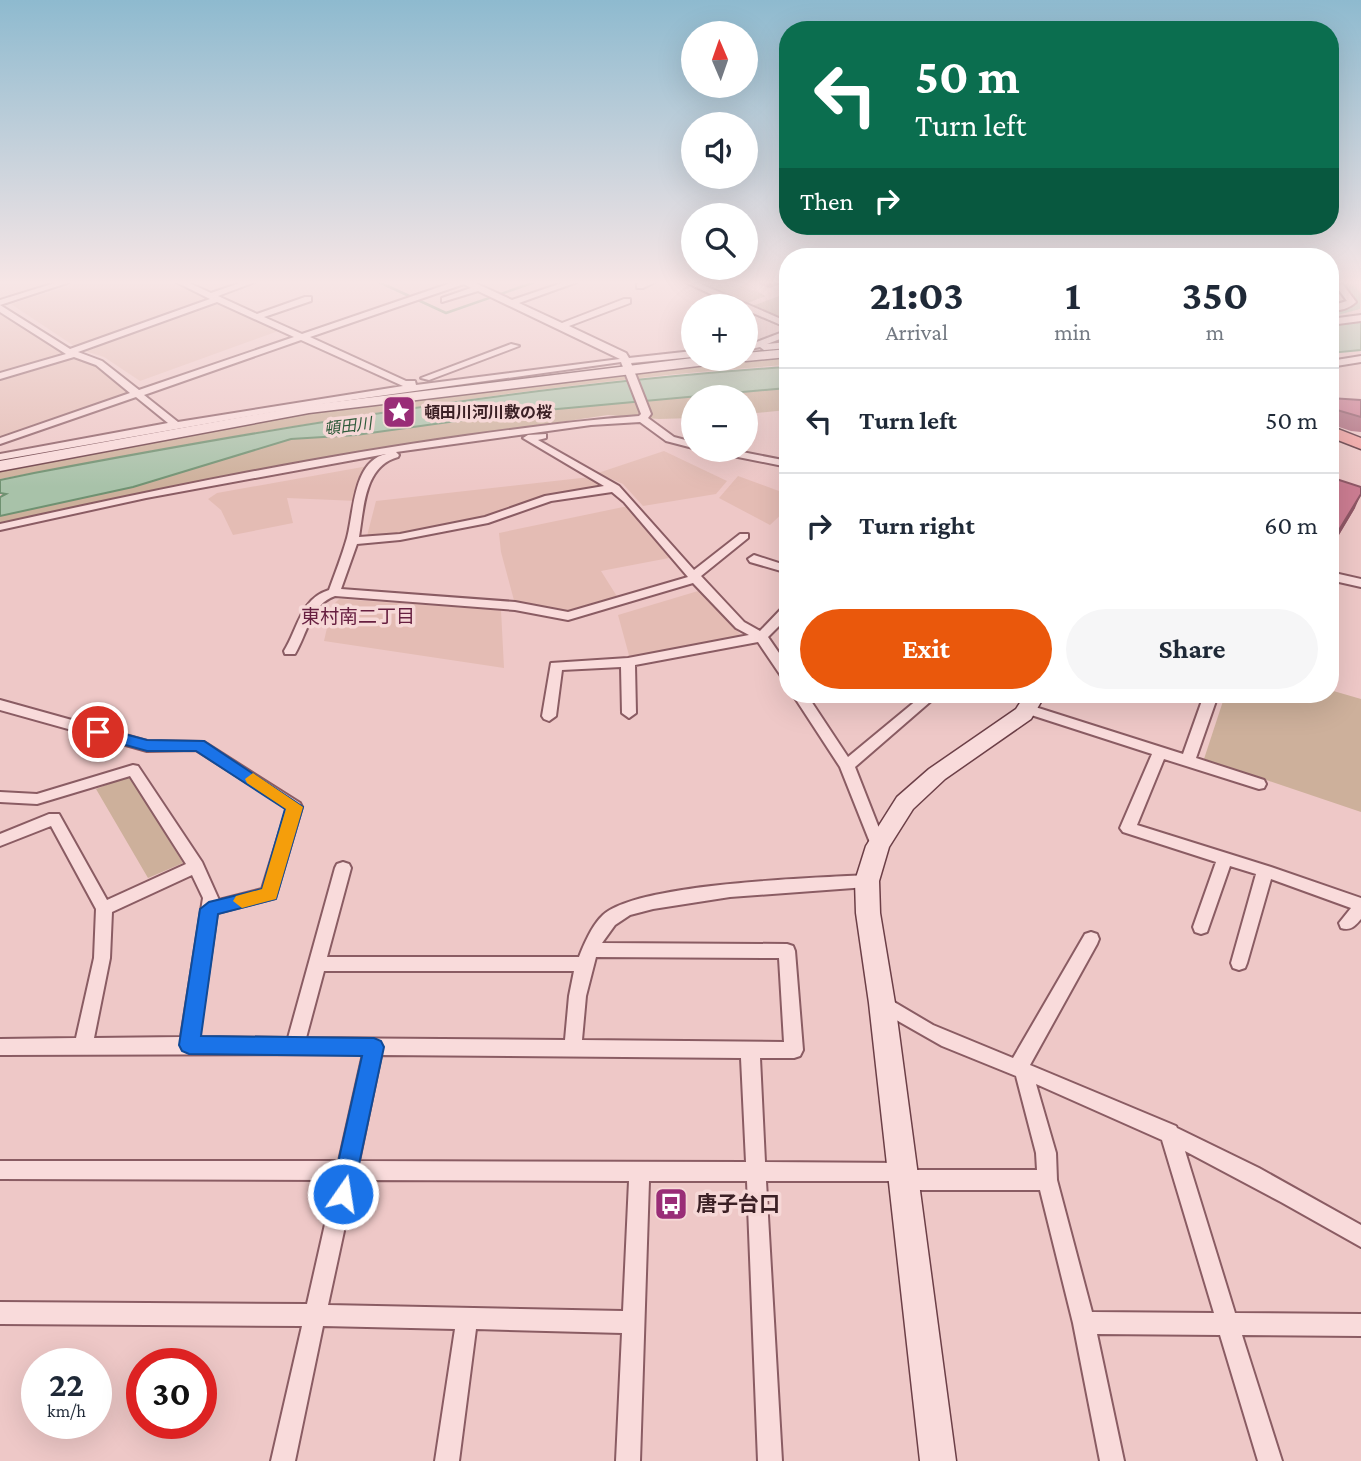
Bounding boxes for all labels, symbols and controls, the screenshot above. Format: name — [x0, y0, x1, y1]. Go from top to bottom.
north arrow — [681, 21, 758, 98]
map controls — [681, 21, 758, 462]
icon: left — [800, 49, 891, 140]
text: 50 m — [915, 49, 1020, 104]
text: Turn left — [915, 107, 1026, 143]
button: sound — [681, 112, 758, 189]
icon: right — [868, 182, 906, 220]
text: Then — [800, 187, 854, 216]
button: search — [681, 203, 758, 280]
text: 21:03 — [870, 271, 964, 318]
text: 1 — [1065, 271, 1081, 318]
text: 350 — [1182, 271, 1248, 318]
button: + — [681, 294, 758, 371]
text: Arrival — [885, 319, 948, 345]
text: min — [1054, 319, 1091, 345]
text: m — [1206, 319, 1224, 345]
button: − — [681, 385, 758, 462]
place icon: 頓田川河川敷の桜 — [380, 393, 418, 431]
icon: left — [800, 402, 838, 440]
place label: 頓田川河川敷の桜 — [424, 403, 552, 421]
text: Turn left — [859, 406, 957, 435]
text: 50 m — [1265, 406, 1318, 435]
water label: 頓田川 — [323, 414, 375, 437]
icon: right — [800, 507, 838, 545]
text: Turn right — [859, 511, 975, 540]
text: 60 m — [1264, 511, 1318, 540]
district label: 東村南二丁目 — [301, 606, 415, 627]
button: Exit — [800, 609, 1052, 689]
button: Share — [1066, 609, 1318, 689]
pin — [68, 702, 128, 762]
icon: arrive — [79, 713, 117, 751]
position arrow — [306, 1157, 380, 1231]
bus stop icon: 唐子台口 — [652, 1185, 690, 1223]
place label: 唐子台口 — [696, 1192, 780, 1216]
speed limit sign: 30 — [126, 1348, 217, 1439]
text: 22 — [49, 1365, 84, 1404]
text: km/h — [47, 1401, 86, 1421]

